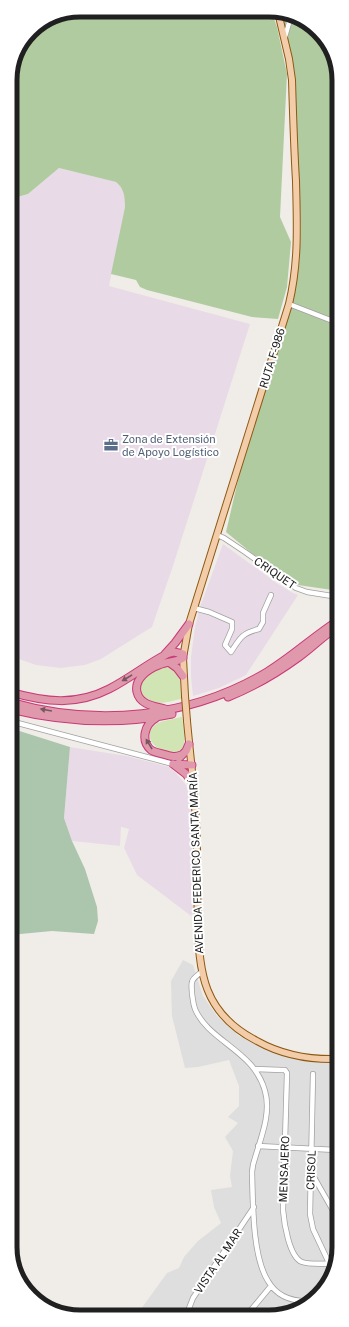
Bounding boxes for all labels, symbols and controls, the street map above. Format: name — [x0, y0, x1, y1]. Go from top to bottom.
street label: RUTA F-986 — [257, 326, 287, 390]
place label: Zona de Extensión de Apoyo Logístico — [122, 433, 219, 458]
office icon: Zona de Extensión de Apoyo Logístico — [103, 437, 119, 453]
street label: CRIQUET — [252, 555, 298, 591]
one-way arrow — [122, 674, 132, 682]
one-way arrow — [40, 707, 52, 713]
one-way arrow — [145, 739, 152, 750]
street label: AVENIDA FEDERICO SANTA MARÍA — [186, 772, 205, 954]
street label: MENSAJERO — [277, 1136, 291, 1202]
street label: CRISOL — [304, 1150, 318, 1190]
street label: VISTA AL MAR — [192, 1226, 244, 1296]

